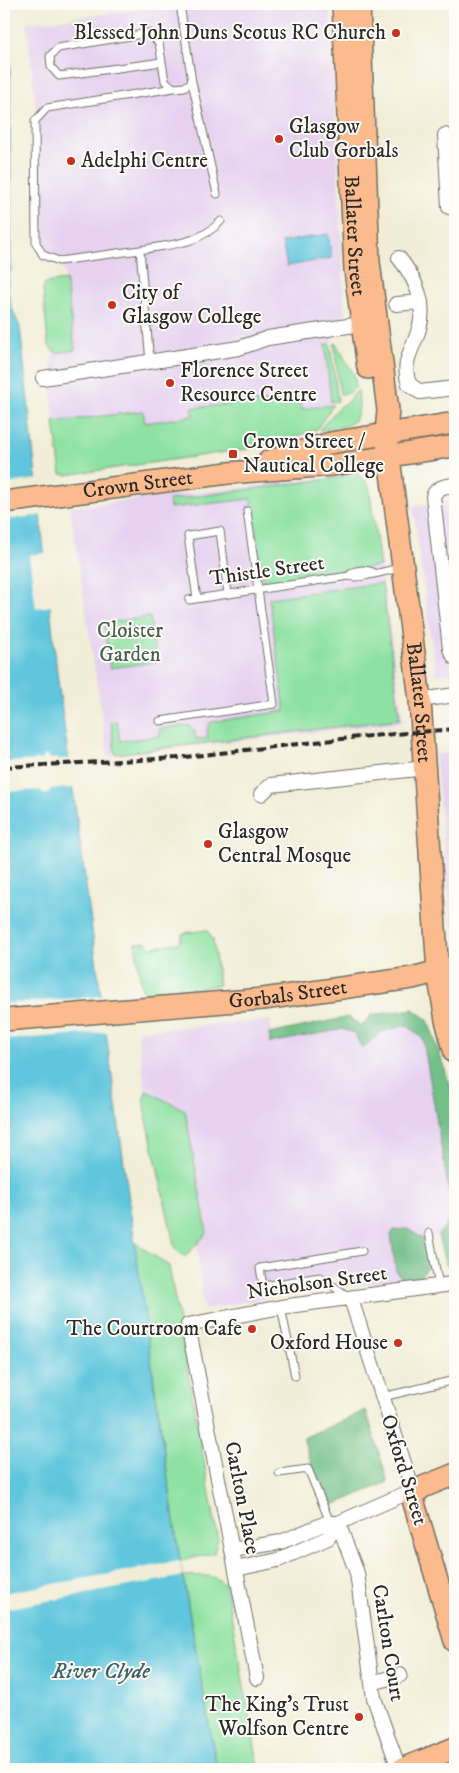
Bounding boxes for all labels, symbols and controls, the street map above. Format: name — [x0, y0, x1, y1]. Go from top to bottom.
place label: Blessed John Duns Scotus RC Church — [74, 20, 386, 46]
marker: Blessed John Duns Scotus RC Church — [390, 27, 402, 39]
place label: Glasgow Club Gorbals — [289, 114, 398, 164]
marker: Glasgow Club Gorbals — [273, 133, 285, 145]
place label: Adelphi Centre — [81, 148, 208, 174]
marker: Adelphi Centre — [65, 155, 77, 167]
street label: Ballater Street — [338, 175, 371, 298]
place label: City of Glasgow College — [122, 280, 262, 330]
marker: City of Glasgow College — [106, 299, 118, 311]
place label: Florence Street Resource Centre — [180, 358, 317, 408]
marker: Florence Street Resource Centre — [164, 377, 176, 389]
place label: Crown Street / Nautical College — [243, 429, 384, 479]
marker: Crown Street / Nautical College — [227, 448, 239, 460]
street label: Crown Street — [81, 465, 195, 505]
street label: Thistle Street — [208, 550, 326, 592]
park label: Cloister Garden — [97, 618, 163, 668]
street label: Ballater Street — [400, 641, 437, 764]
place label: Glasgow Central Mosque — [218, 819, 351, 869]
marker: Glasgow Central Mosque — [202, 838, 214, 850]
street label: Gorbals Street — [228, 974, 349, 1015]
street label: Nicholson Street — [245, 1260, 389, 1306]
place label: The Courtroom Cafe — [66, 1316, 242, 1342]
marker: The Courtroom Cafe — [246, 1323, 258, 1335]
place label: Oxford House — [270, 1330, 388, 1356]
marker: Oxford House — [392, 1337, 404, 1349]
street label: Oxford Street — [375, 1412, 433, 1529]
street label: Carlton Place — [218, 1439, 266, 1557]
street label: Carlton Court — [366, 1583, 410, 1704]
water label: River Clyde — [51, 1658, 150, 1685]
place label: The King's Trust Wolfson Centre — [205, 1692, 349, 1742]
marker: The King's Trust Wolfson Centre — [353, 1711, 365, 1723]

